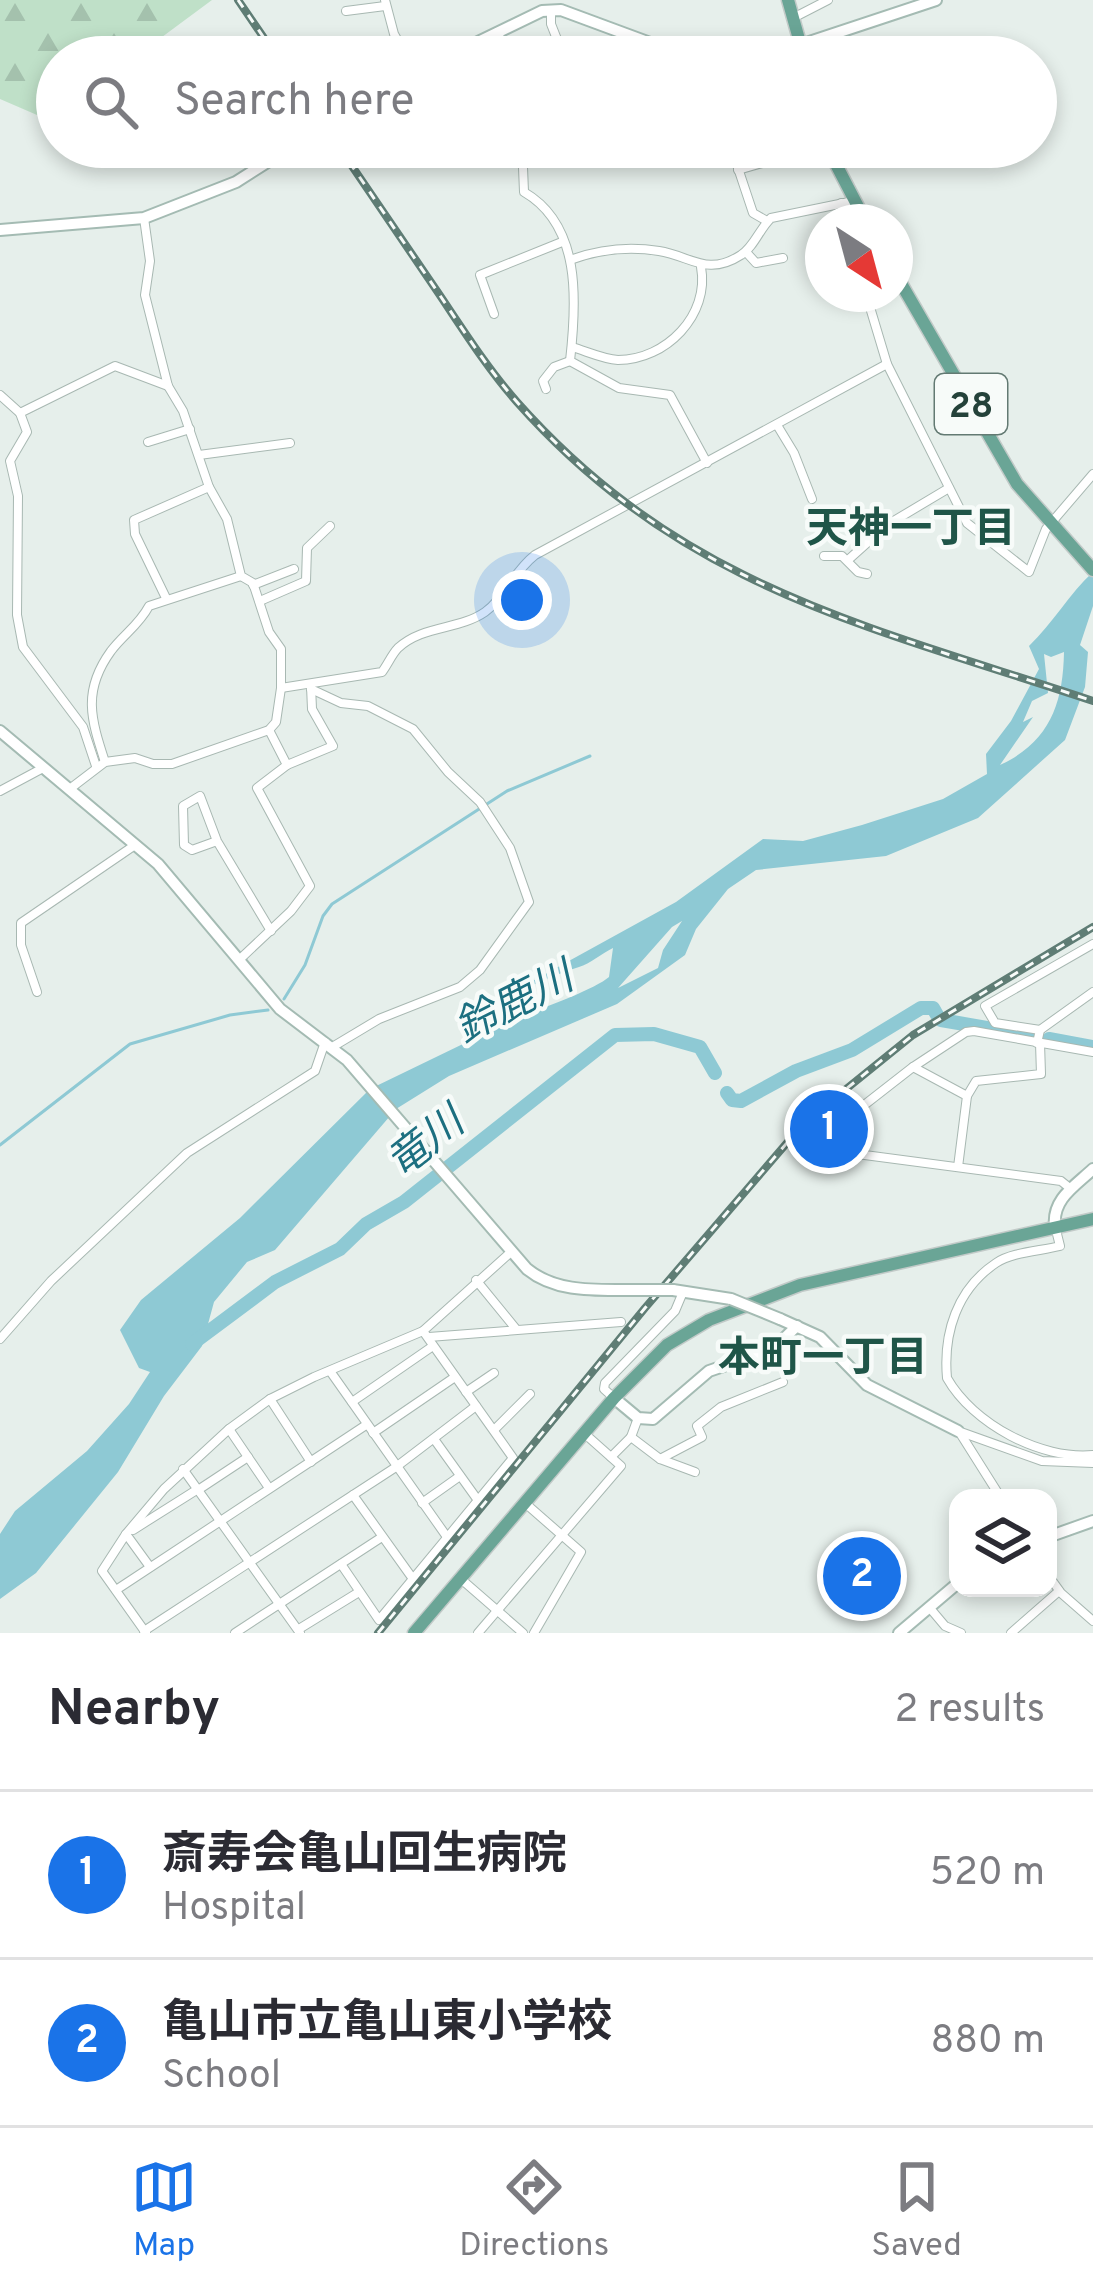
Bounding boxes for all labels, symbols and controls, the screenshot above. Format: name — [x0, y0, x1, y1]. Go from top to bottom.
search box — [36, 36, 1057, 168]
icon: search — [78, 69, 144, 135]
text: Search here — [174, 74, 414, 131]
north arrow — [805, 204, 913, 312]
road number: 28 — [935, 374, 1007, 434]
district label: 天神一丁目 — [806, 505, 1016, 558]
your location — [492, 570, 552, 630]
water label: 鈴鹿川 — [447, 951, 587, 1057]
pin: 1 — [790, 1084, 868, 1174]
water label: 竜川 — [377, 1095, 479, 1191]
district label: 本町一丁目 — [718, 1334, 928, 1387]
map controls — [949, 1489, 1057, 1597]
button: layers — [949, 1489, 1057, 1597]
pin: 2 — [823, 1531, 901, 1621]
text: Nearby — [48, 1679, 220, 1744]
text: 2 results — [894, 1687, 1045, 1736]
text: 斎寿会亀山回生病院 — [162, 1828, 567, 1885]
text: 1 — [79, 1850, 95, 1899]
text: 520 m — [930, 1850, 1045, 1899]
text: Hospital — [162, 1885, 306, 1934]
text: 亀山市立亀山東小学校 — [162, 1996, 612, 2053]
text: 2 — [75, 2018, 99, 2067]
text: 880 m — [930, 2018, 1045, 2067]
text: School — [162, 2053, 281, 2102]
tab: Map — [131, 2154, 197, 2268]
tab: Directions — [459, 2154, 609, 2268]
tab: Saved — [871, 2154, 962, 2268]

